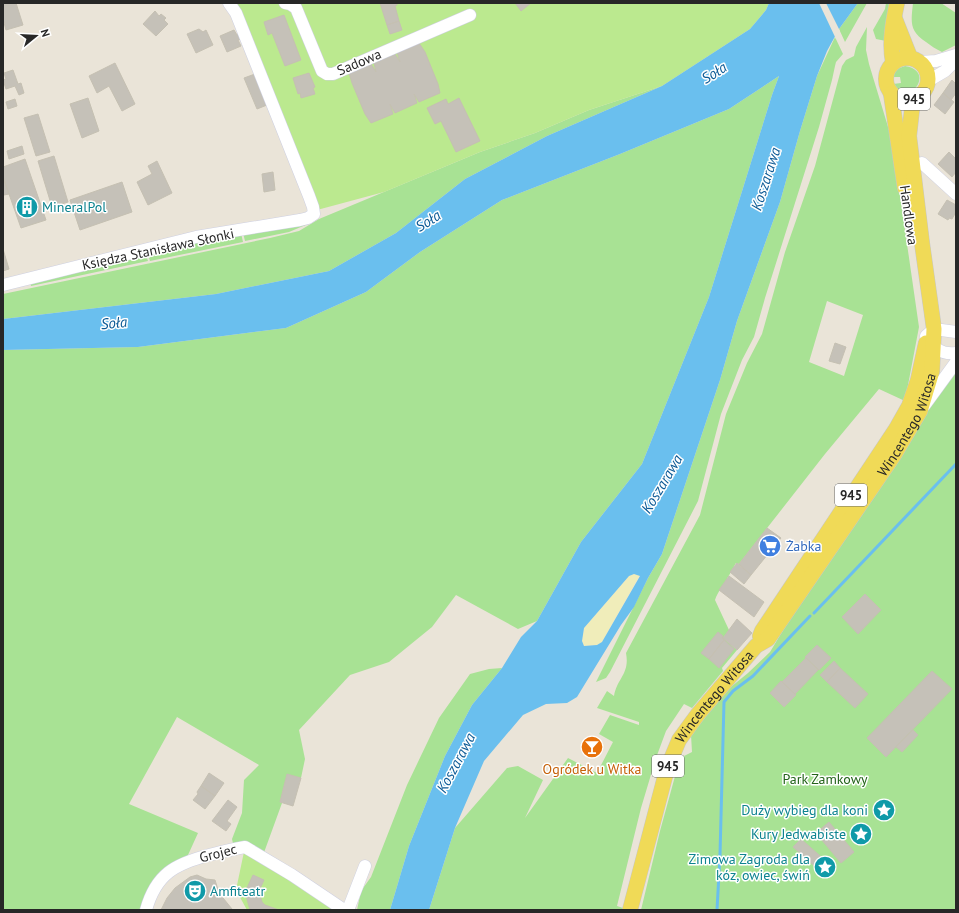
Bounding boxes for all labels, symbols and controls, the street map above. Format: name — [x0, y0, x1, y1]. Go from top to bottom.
north arrow — [16, 16, 56, 56]
text: N — [38, 27, 53, 39]
street label: Sadowa — [334, 45, 384, 79]
water label: Soła — [698, 57, 731, 88]
road number: 945 — [898, 88, 930, 110]
water label: Koszarawa — [746, 144, 785, 213]
street label: Handlowa — [896, 184, 922, 246]
building icon: MineralPol — [14, 194, 40, 220]
place label: MineralPol — [42, 198, 106, 216]
water label: Soła — [412, 205, 445, 236]
street label: Księdza Stanisława Słonki — [80, 224, 236, 274]
water label: Soła — [100, 312, 129, 333]
street label: Wincentego Witosa — [873, 371, 940, 480]
water label: Koszarawa — [637, 450, 687, 516]
road number: 945 — [835, 484, 867, 506]
supermarket icon: Żabka — [757, 533, 783, 559]
place label: Żabka — [786, 537, 822, 555]
street label: Wincentego Witosa — [671, 647, 757, 746]
water label: Koszarawa — [432, 729, 480, 796]
bar icon: Ogródek u Witka — [579, 734, 605, 760]
road number: 945 — [652, 755, 684, 777]
place label: Ogródek u Witka — [543, 760, 641, 778]
park label: Park Zamkowy — [782, 770, 868, 788]
place icon: Duży wybieg dla koni — [871, 797, 897, 823]
place label: Duży wybieg dla koni — [741, 801, 868, 819]
place icon: Kury Jedwabiste — [848, 821, 874, 847]
place label: Kury Jedwabiste — [751, 825, 846, 843]
street label: Grojec — [197, 840, 239, 866]
place label: Zimowa Zagroda dla kóz, owiec, świń — [688, 850, 810, 884]
place icon: Zimowa Zagroda dla kóz, owiec, świń — [812, 854, 838, 880]
theatre icon: Amfiteatr — [182, 878, 208, 904]
place label: Amfiteatr — [210, 882, 266, 900]

